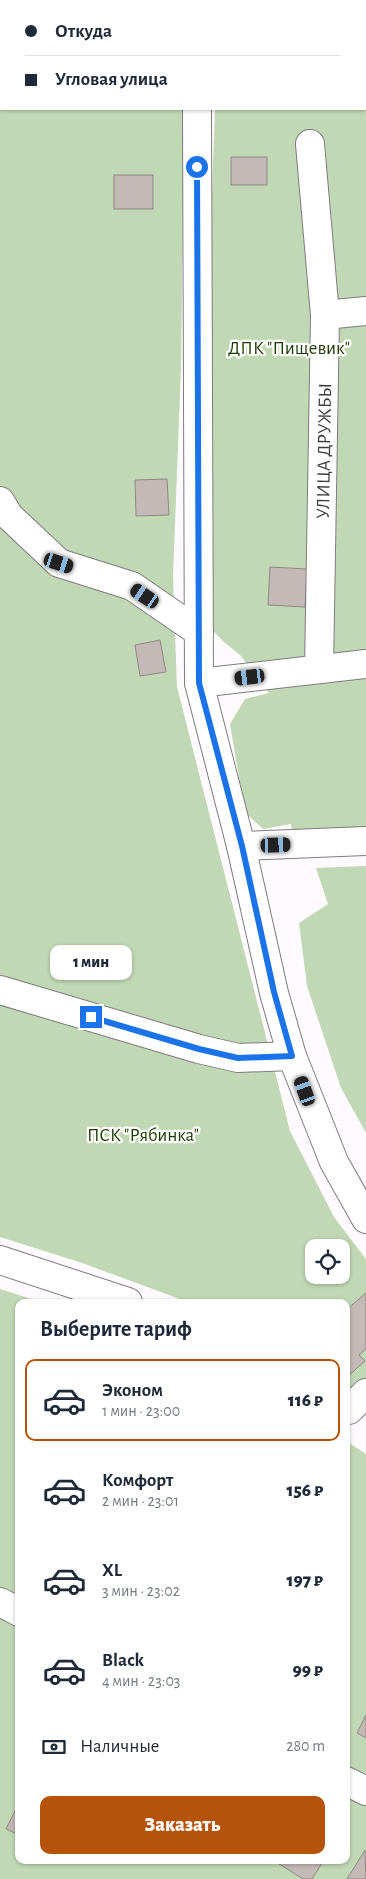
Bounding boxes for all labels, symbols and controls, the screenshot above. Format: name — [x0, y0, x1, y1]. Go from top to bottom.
text: Откуда — [55, 22, 112, 41]
text: Угловая улица — [55, 70, 168, 89]
route start — [186, 156, 208, 178]
park label: ДПК "Пищевик" — [228, 339, 350, 358]
street label: УЛИЦА ДРУЖБЫ — [314, 383, 335, 519]
car — [42, 551, 75, 575]
car — [128, 581, 161, 611]
car — [234, 668, 265, 686]
car — [260, 837, 291, 853]
callout: 1 мин — [50, 944, 132, 980]
text: 1 мин — [73, 954, 109, 970]
route end — [80, 1006, 102, 1028]
car — [292, 1074, 317, 1108]
park label: ПСК "Рябинка" — [87, 1126, 199, 1145]
map controls — [305, 1239, 350, 1284]
button: locate — [305, 1239, 350, 1284]
text: Выберите тариф — [40, 1318, 192, 1340]
icon: car — [42, 1378, 87, 1423]
text: Эконом — [102, 1381, 163, 1400]
text: 116 ₽ — [288, 1391, 323, 1410]
text: 1 мин · 23:00 — [102, 1403, 180, 1419]
icon: car — [42, 1468, 87, 1513]
text: Комфорт — [102, 1471, 173, 1490]
text: 156 ₽ — [287, 1481, 323, 1500]
text: 2 мин · 23:01 — [102, 1493, 179, 1509]
icon: car — [42, 1558, 87, 1603]
text: XL — [102, 1561, 122, 1580]
text: 197 ₽ — [286, 1571, 323, 1590]
text: 3 мин · 23:02 — [102, 1583, 180, 1599]
icon: car — [42, 1648, 87, 1693]
text: Black — [102, 1651, 144, 1670]
text: 99 ₽ — [293, 1661, 323, 1680]
text: 4 мин · 23:03 — [102, 1673, 180, 1689]
icon: cash — [40, 1733, 68, 1761]
text: Наличные — [80, 1737, 160, 1756]
text: 280 m — [286, 1738, 325, 1754]
button: Заказать — [40, 1796, 325, 1854]

